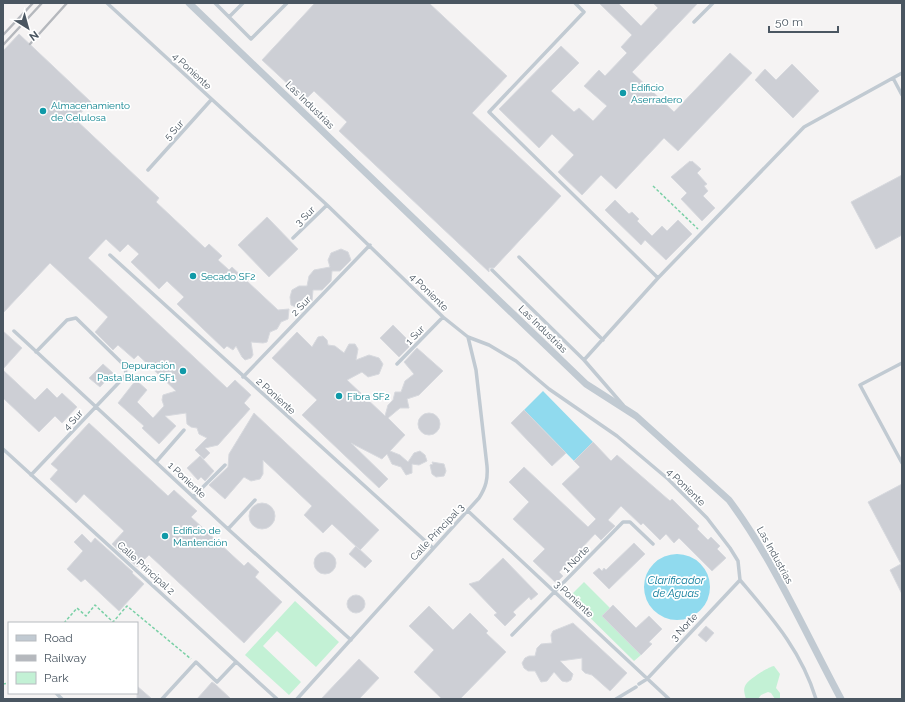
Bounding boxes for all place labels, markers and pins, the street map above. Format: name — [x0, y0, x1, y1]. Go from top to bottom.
place label: Edificio Aserradero — [631, 82, 682, 105]
marker: Edificio Aserradero — [618, 88, 628, 98]
place label: Almacenamiento de Celulosa — [51, 100, 130, 123]
marker: Almacenamiento de Celulosa — [38, 106, 48, 116]
marker: Secado SF2 — [188, 271, 198, 281]
place label: Secado SF2 — [201, 271, 256, 282]
place label: Depuración Pasta Blanca SF1 — [97, 360, 176, 383]
marker: Depuración Pasta Blanca SF1 — [178, 366, 188, 376]
marker: Fibra SF2 — [334, 391, 344, 401]
place label: Fibra SF2 — [347, 391, 390, 402]
place label: Edificio de Mantención — [173, 525, 228, 548]
marker: Edificio de Mantención — [160, 531, 170, 541]

